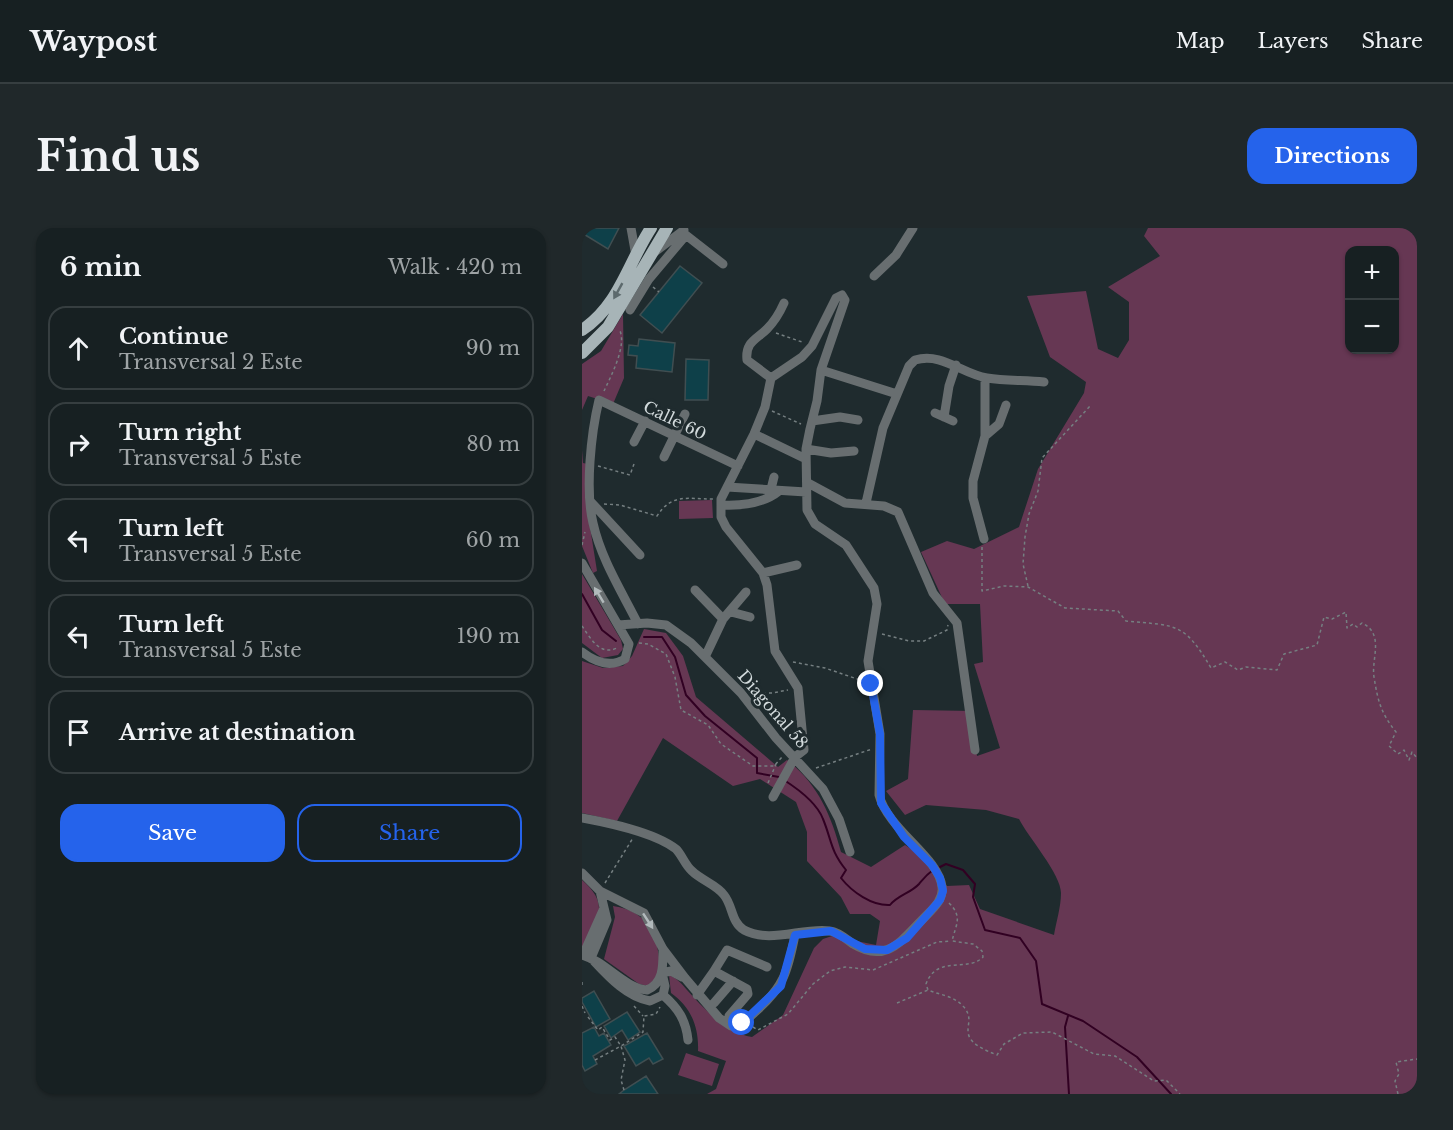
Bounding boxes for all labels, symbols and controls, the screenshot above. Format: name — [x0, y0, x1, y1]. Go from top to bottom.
text: Waypost — [30, 24, 157, 59]
text: Map — [1176, 28, 1225, 54]
text: Layers — [1258, 28, 1329, 54]
text: Share — [1362, 28, 1423, 54]
button: Directions — [1247, 128, 1417, 184]
text: Find us — [36, 130, 200, 182]
map controls — [1345, 246, 1399, 354]
button: + — [1345, 246, 1399, 300]
text: 6 min — [60, 251, 141, 283]
text: Walk · 420 m — [388, 255, 522, 279]
one-way arrow — [613, 283, 623, 300]
button: − — [1345, 300, 1399, 354]
text: Continue — [119, 323, 228, 350]
icon: ahead — [62, 332, 95, 365]
text: 90 m — [466, 336, 520, 360]
text: Transversal 2 Este — [119, 350, 303, 374]
street label: Calle 60 — [640, 396, 710, 444]
text: Turn right — [119, 419, 241, 446]
icon: right — [62, 428, 95, 461]
text: 80 m — [466, 432, 520, 456]
text: Transversal 5 Este — [119, 446, 302, 470]
text: Turn left — [119, 515, 224, 542]
icon: left — [62, 524, 95, 557]
text: 60 m — [466, 528, 520, 552]
text: Transversal 5 Este — [119, 542, 302, 566]
one-way arrow — [593, 587, 604, 603]
text: Turn left — [119, 611, 224, 638]
icon: left — [62, 620, 95, 653]
text: 190 m — [457, 624, 520, 648]
text: Transversal 5 Este — [119, 638, 302, 662]
street label: Diagonal 58 — [734, 666, 812, 752]
route end — [857, 670, 883, 696]
icon: arrive — [62, 716, 95, 749]
text: Arrive at destination — [119, 719, 356, 746]
button: Save — [60, 804, 285, 862]
button: Share — [297, 804, 522, 862]
one-way arrow — [643, 912, 654, 929]
route start — [728, 1009, 754, 1035]

